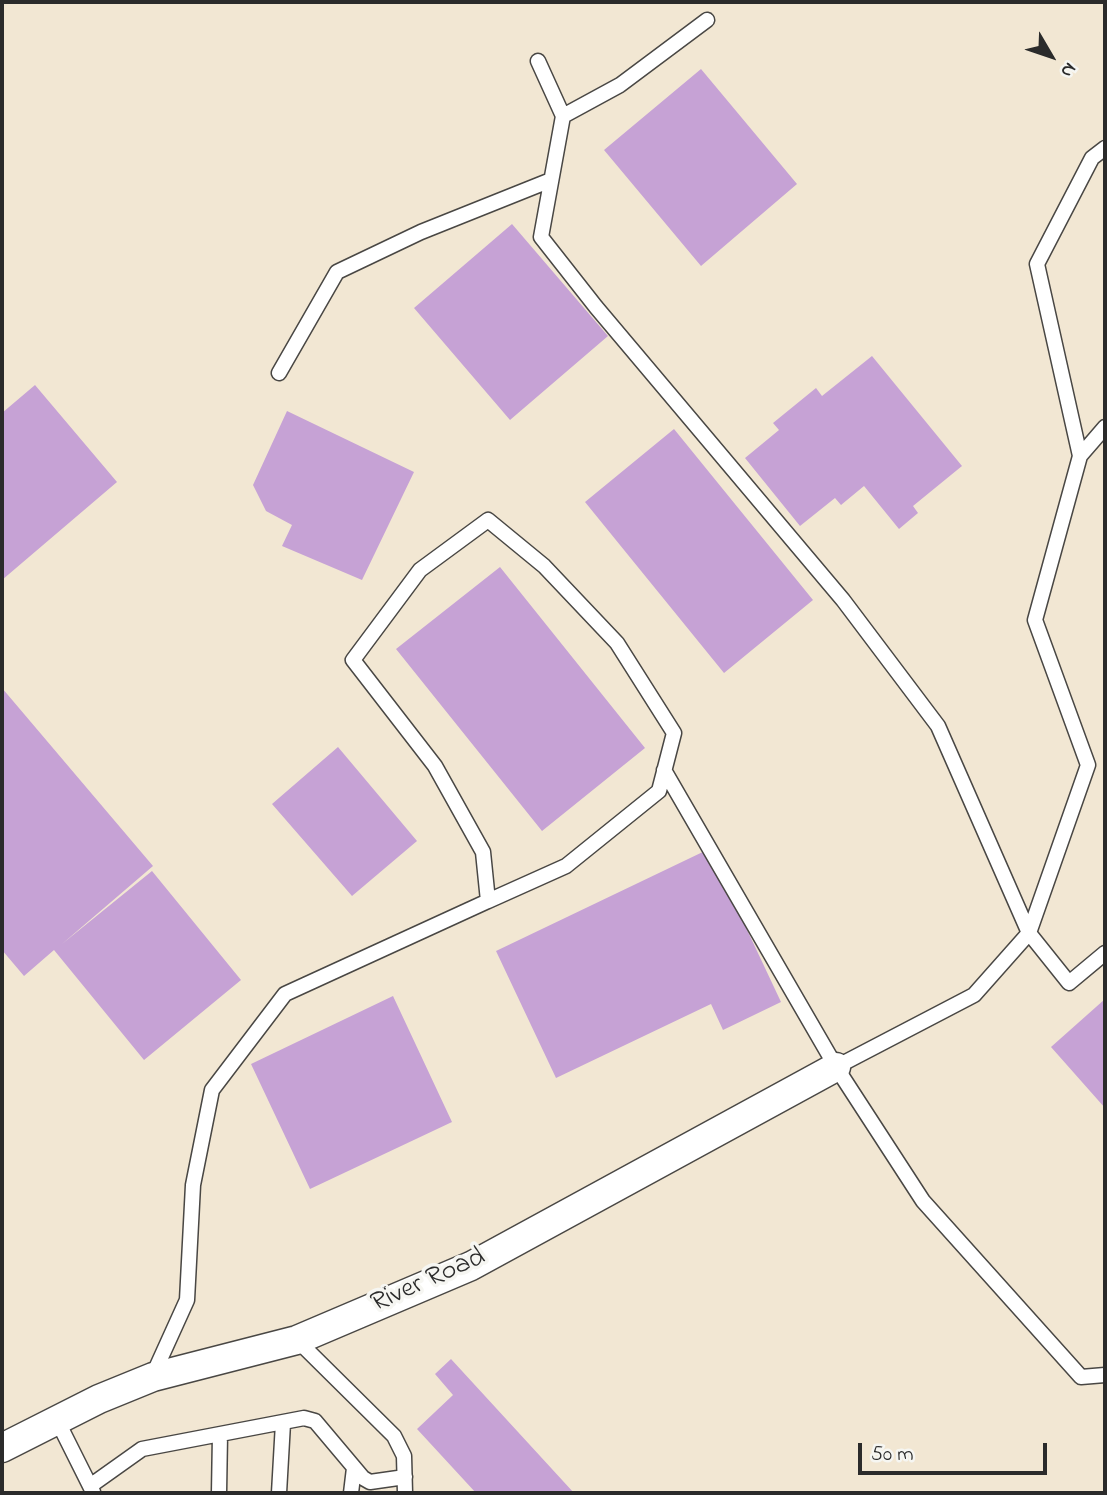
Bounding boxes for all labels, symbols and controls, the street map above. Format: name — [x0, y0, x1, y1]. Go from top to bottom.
north arrow — [1016, 21, 1086, 91]
text: N — [1053, 56, 1082, 83]
street label: River Road — [367, 1242, 491, 1322]
scale bar — [862, 1428, 1051, 1472]
text: 50 m — [871, 1440, 914, 1470]

